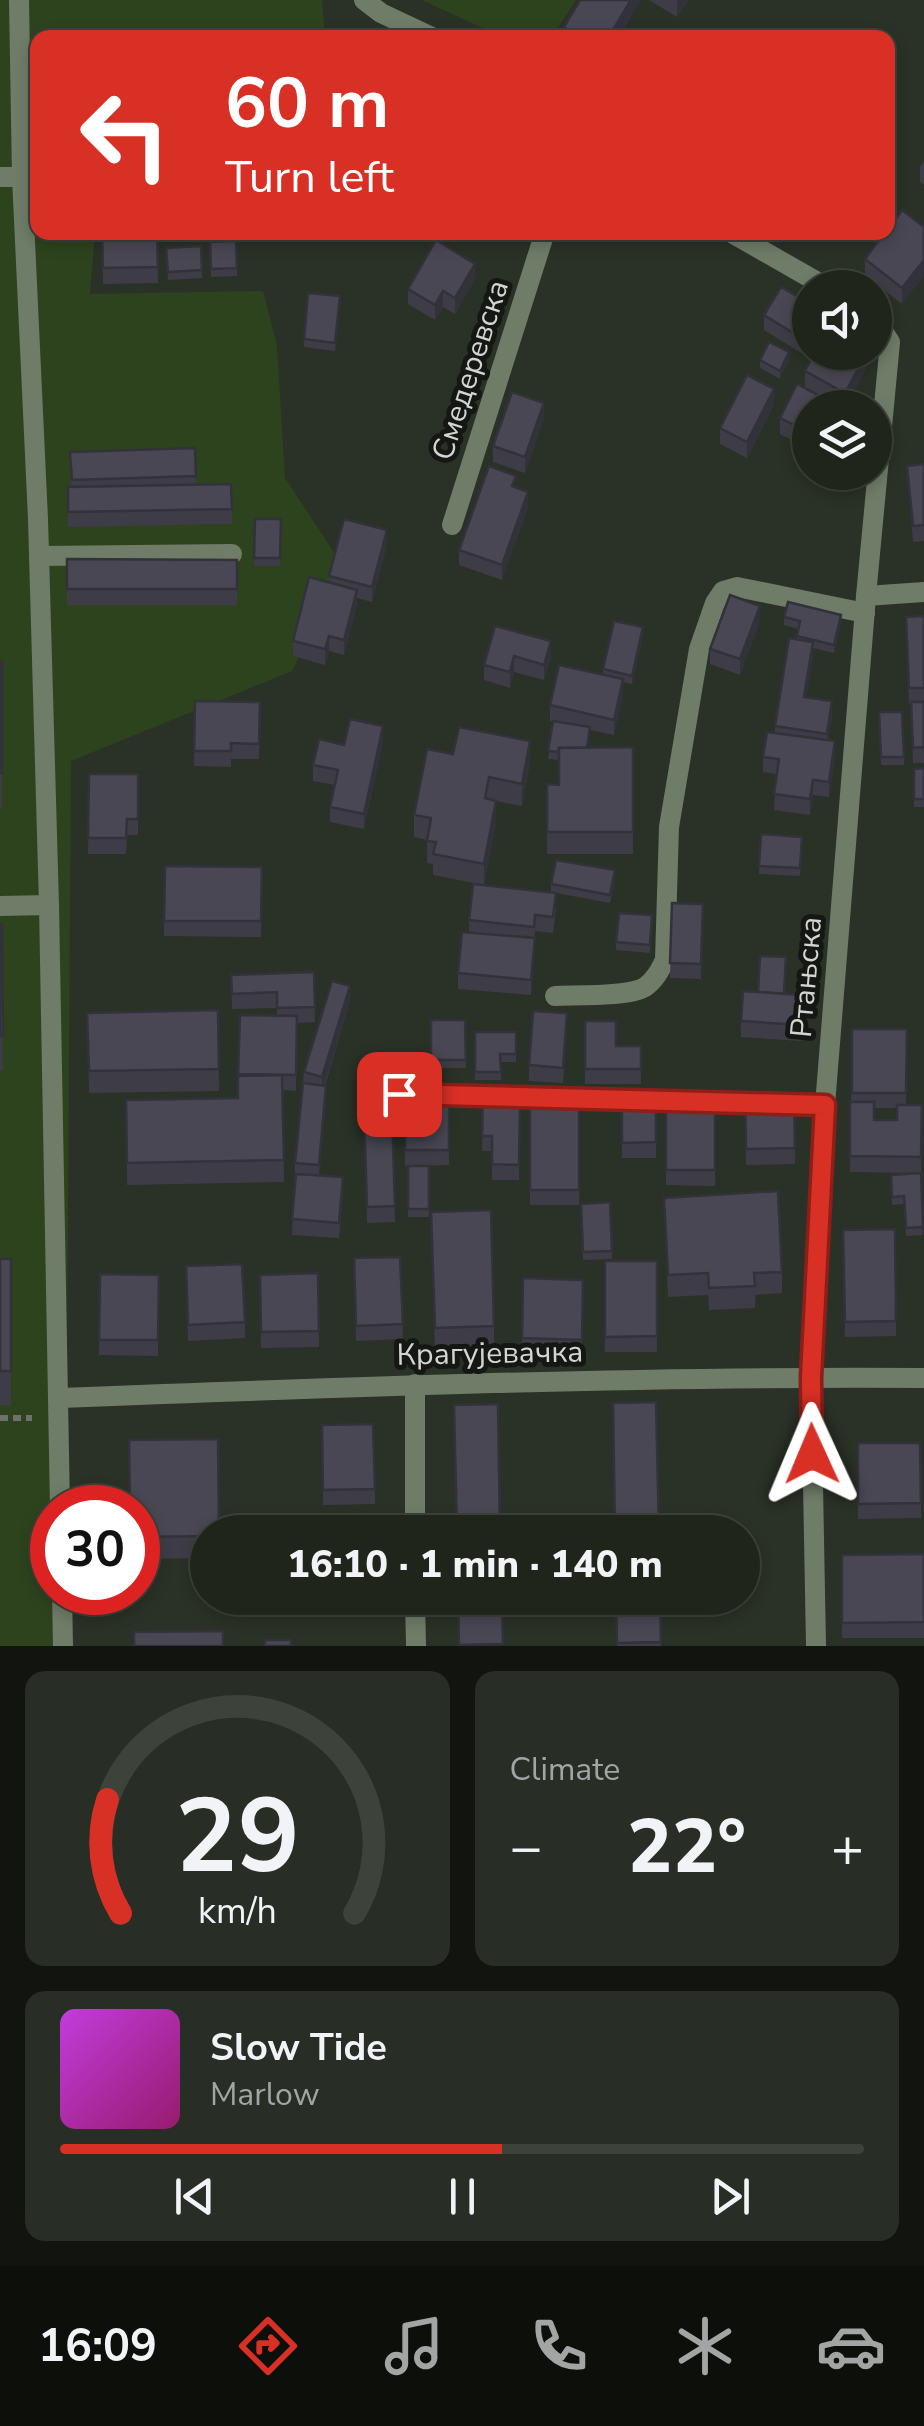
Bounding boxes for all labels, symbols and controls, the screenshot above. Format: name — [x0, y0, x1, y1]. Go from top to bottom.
text: 60 m — [225, 56, 389, 152]
icon: left — [60, 70, 190, 200]
text: Turn left — [225, 147, 394, 208]
map controls — [792, 270, 892, 490]
button: sound — [792, 270, 892, 370]
street label: Смедеревска — [422, 275, 519, 465]
button: layers — [792, 390, 892, 490]
street label: Ртањска — [781, 915, 832, 1039]
pin — [357, 1052, 442, 1137]
icon: arrive — [372, 1067, 427, 1122]
street label: Крагујевачка — [396, 1331, 584, 1376]
position arrow — [760, 1402, 864, 1506]
speed limit sign: 30 — [30, 1485, 160, 1615]
text: 16:10 · 1 min · 140 m — [287, 1539, 663, 1590]
text: Climate — [510, 1748, 620, 1791]
text: 29 — [175, 1766, 300, 1908]
text: 22° — [627, 1796, 746, 1898]
text: − — [510, 1810, 543, 1885]
text: + — [831, 1810, 864, 1885]
text: km/h — [198, 1887, 277, 1936]
text: Slow Tide — [210, 2022, 387, 2073]
text: Marlow — [210, 2073, 320, 2116]
icon: previous — [167, 2169, 222, 2224]
icon: pause — [435, 2169, 490, 2224]
icon: next — [703, 2169, 758, 2224]
icon: directions — [233, 2311, 303, 2381]
icon: music — [379, 2311, 449, 2381]
icon: phone — [524, 2311, 594, 2381]
icon: climate — [670, 2311, 740, 2381]
icon: car — [816, 2311, 886, 2381]
text: 16:09 — [38, 2316, 157, 2377]

